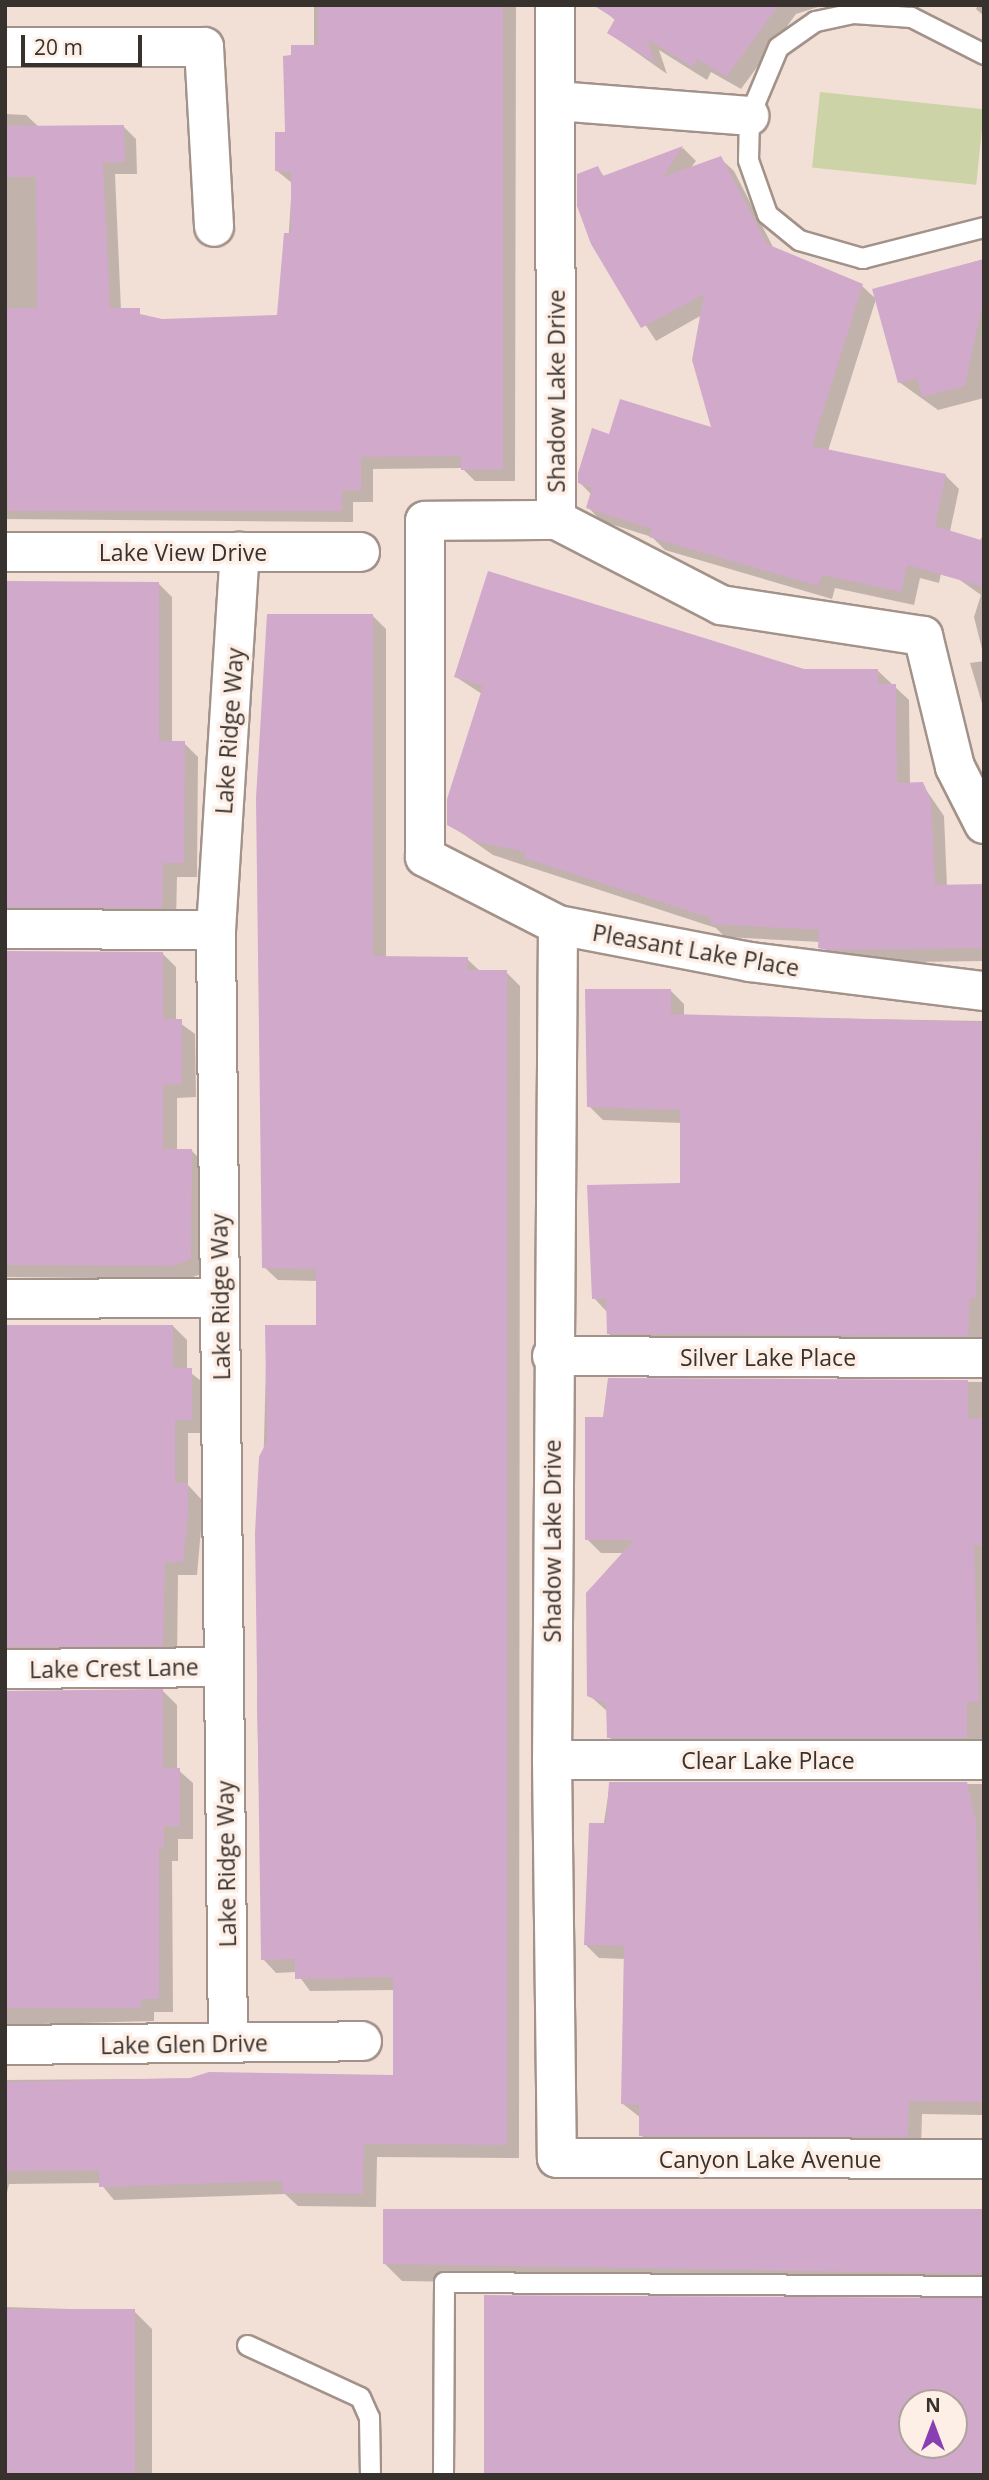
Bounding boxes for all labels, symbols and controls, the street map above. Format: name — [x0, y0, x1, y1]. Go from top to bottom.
scale bar — [24, 21, 145, 65]
text: 20 m — [34, 33, 83, 61]
street label: Shadow Lake Drive — [542, 289, 570, 493]
street label: Lake View Drive — [99, 538, 267, 566]
street label: Lake Ridge Way — [209, 647, 249, 815]
street label: Pleasant Lake Place — [590, 918, 802, 982]
street label: Lake Ridge Way — [205, 1213, 235, 1381]
street label: Silver Lake Place — [680, 1343, 856, 1371]
street label: Shadow Lake Drive — [538, 1439, 566, 1643]
street label: Lake Crest Lane — [29, 1653, 199, 1683]
street label: Clear Lake Place — [681, 1746, 855, 1774]
street label: Lake Ridge Way — [211, 1780, 241, 1948]
street label: Lake Glen Drive — [100, 2029, 268, 2059]
street label: Canyon Lake Avenue — [659, 2145, 881, 2173]
north arrow — [898, 2389, 968, 2459]
text: N — [925, 2392, 941, 2418]

